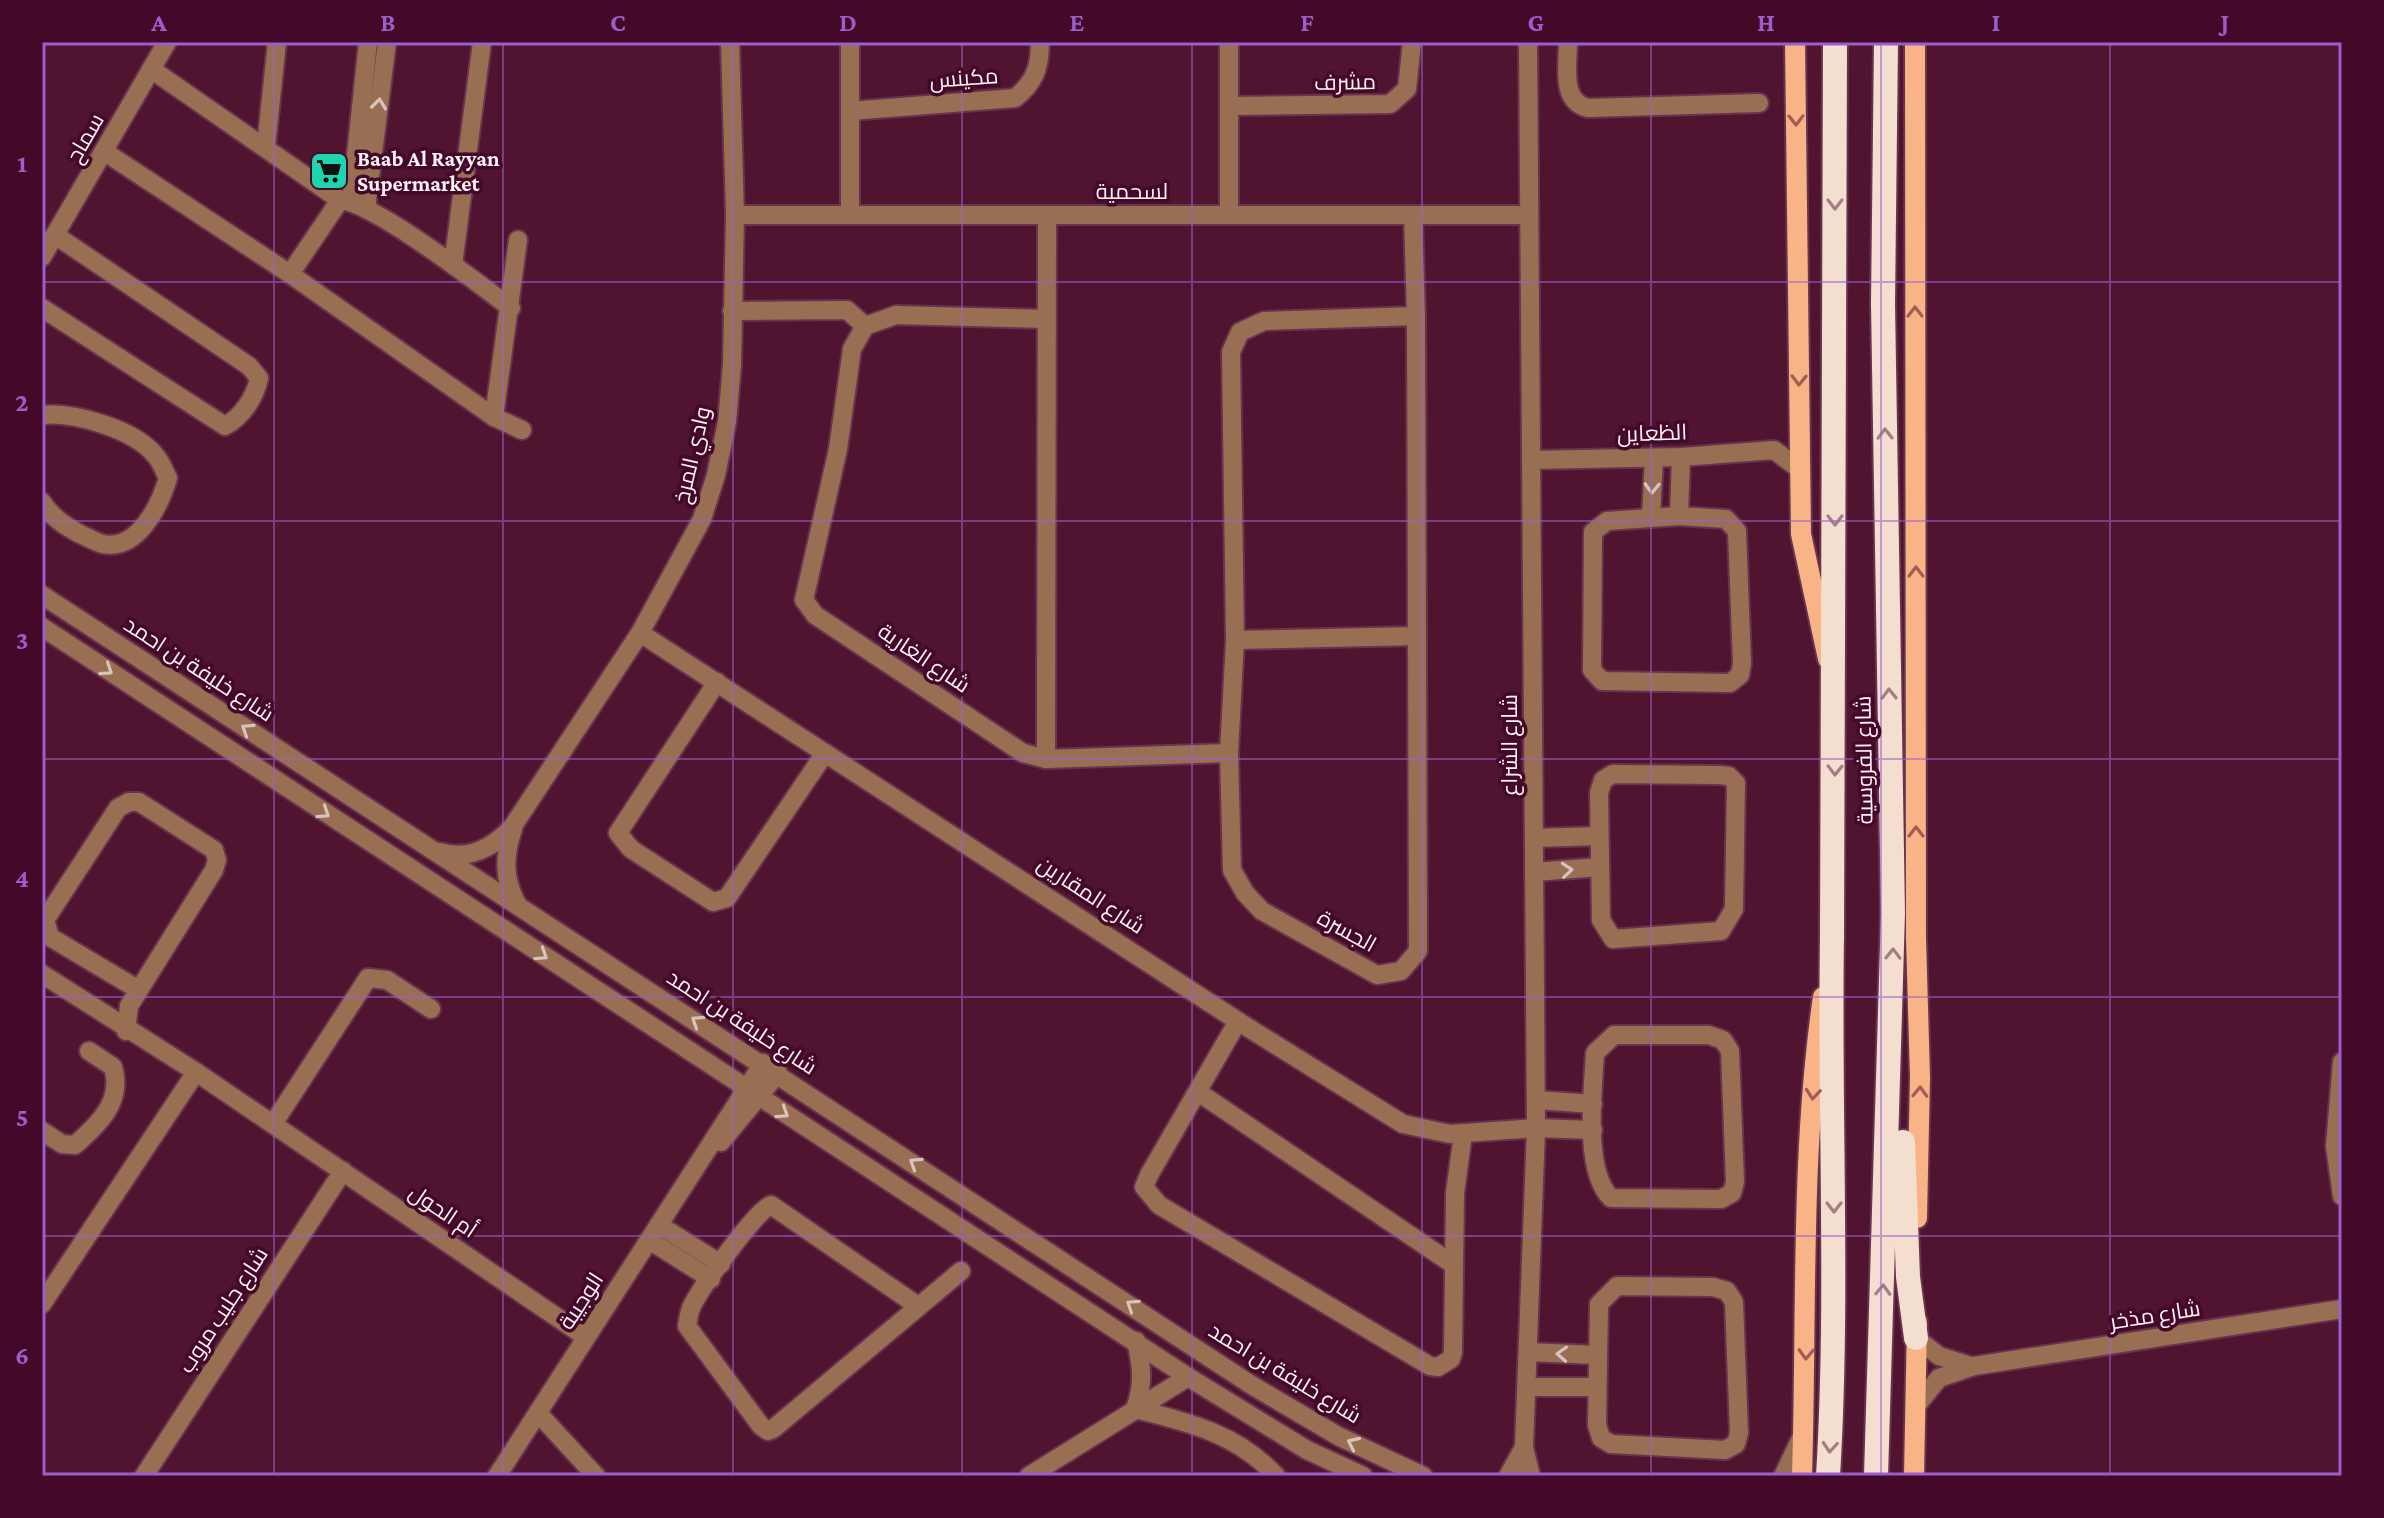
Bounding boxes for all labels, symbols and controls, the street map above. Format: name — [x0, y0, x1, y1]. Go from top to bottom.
text: A — [150, 8, 167, 37]
text: B — [380, 8, 396, 37]
text: C — [610, 8, 626, 37]
text: D — [839, 8, 857, 37]
text: E — [1070, 8, 1085, 37]
text: F — [1300, 8, 1314, 37]
text: G — [1528, 8, 1544, 37]
text: H — [1757, 8, 1775, 37]
text: I — [1992, 8, 2000, 37]
text: J — [2218, 8, 2229, 37]
street label: مكينس — [929, 63, 999, 94]
street label: مشرف — [1314, 69, 1376, 95]
one-way arrow — [370, 97, 387, 111]
street label: سماح — [61, 109, 111, 168]
one-way arrow — [1787, 114, 1804, 127]
place label: Baab Al Rayyan Supermarket — [357, 146, 500, 196]
text: 1 — [17, 149, 27, 178]
supermarket icon: Baab Al Rayyan Supermarket — [308, 150, 350, 192]
street label: لسحمية — [1096, 179, 1168, 204]
one-way arrow — [1826, 198, 1844, 211]
one-way arrow — [1906, 305, 1924, 318]
one-way arrow — [1790, 374, 1808, 387]
text: 2 — [15, 388, 29, 417]
street label: وادي المرخ — [669, 404, 719, 507]
street label: الظعاين — [1616, 419, 1688, 448]
one-way arrow — [1876, 427, 1894, 440]
one-way arrow — [1644, 482, 1661, 495]
one-way arrow — [1826, 514, 1844, 527]
one-way arrow — [1907, 565, 1925, 578]
street label: شارع خليفة بن احمد — [118, 611, 278, 728]
street label: شارع الغارية — [872, 618, 975, 699]
text: 3 — [16, 626, 28, 655]
one-way arrow — [98, 661, 113, 676]
one-way arrow — [1881, 687, 1898, 700]
street label: شارع الشراع — [1497, 694, 1524, 796]
street label: شارع الفروسية — [1850, 695, 1880, 825]
one-way arrow — [241, 723, 256, 738]
one-way arrow — [1826, 764, 1843, 777]
one-way arrow — [316, 803, 330, 818]
one-way arrow — [1907, 825, 1925, 838]
street label: شارع المقارين — [1032, 851, 1149, 941]
one-way arrow — [1561, 862, 1574, 879]
text: 4 — [15, 864, 29, 893]
street label: الجسرة — [1313, 905, 1381, 957]
one-way arrow — [533, 946, 548, 961]
one-way arrow — [1884, 947, 1902, 960]
street label: شارع خليفة بن احمد — [661, 964, 821, 1081]
one-way arrow — [692, 1015, 706, 1030]
one-way arrow — [1911, 1085, 1928, 1098]
one-way arrow — [1804, 1088, 1821, 1101]
text: 5 — [16, 1103, 28, 1132]
one-way arrow — [774, 1103, 789, 1118]
one-way arrow — [909, 1157, 924, 1172]
street label: أم الحول — [403, 1178, 482, 1245]
one-way arrow — [1825, 1201, 1843, 1214]
street label: شارع جليب مروب — [173, 1243, 274, 1378]
street label: الوجيبة — [553, 1268, 609, 1334]
one-way arrow — [1874, 1283, 1891, 1296]
street label: شارع مذخر — [2106, 1296, 2202, 1337]
one-way arrow — [1127, 1300, 1141, 1315]
street label: شارع خليفة بن احمد — [1203, 1318, 1366, 1430]
text: 6 — [15, 1341, 29, 1370]
one-way arrow — [1555, 1345, 1568, 1362]
one-way arrow — [1797, 1348, 1815, 1361]
one-way arrow — [1346, 1437, 1361, 1453]
one-way arrow — [1822, 1441, 1839, 1454]

